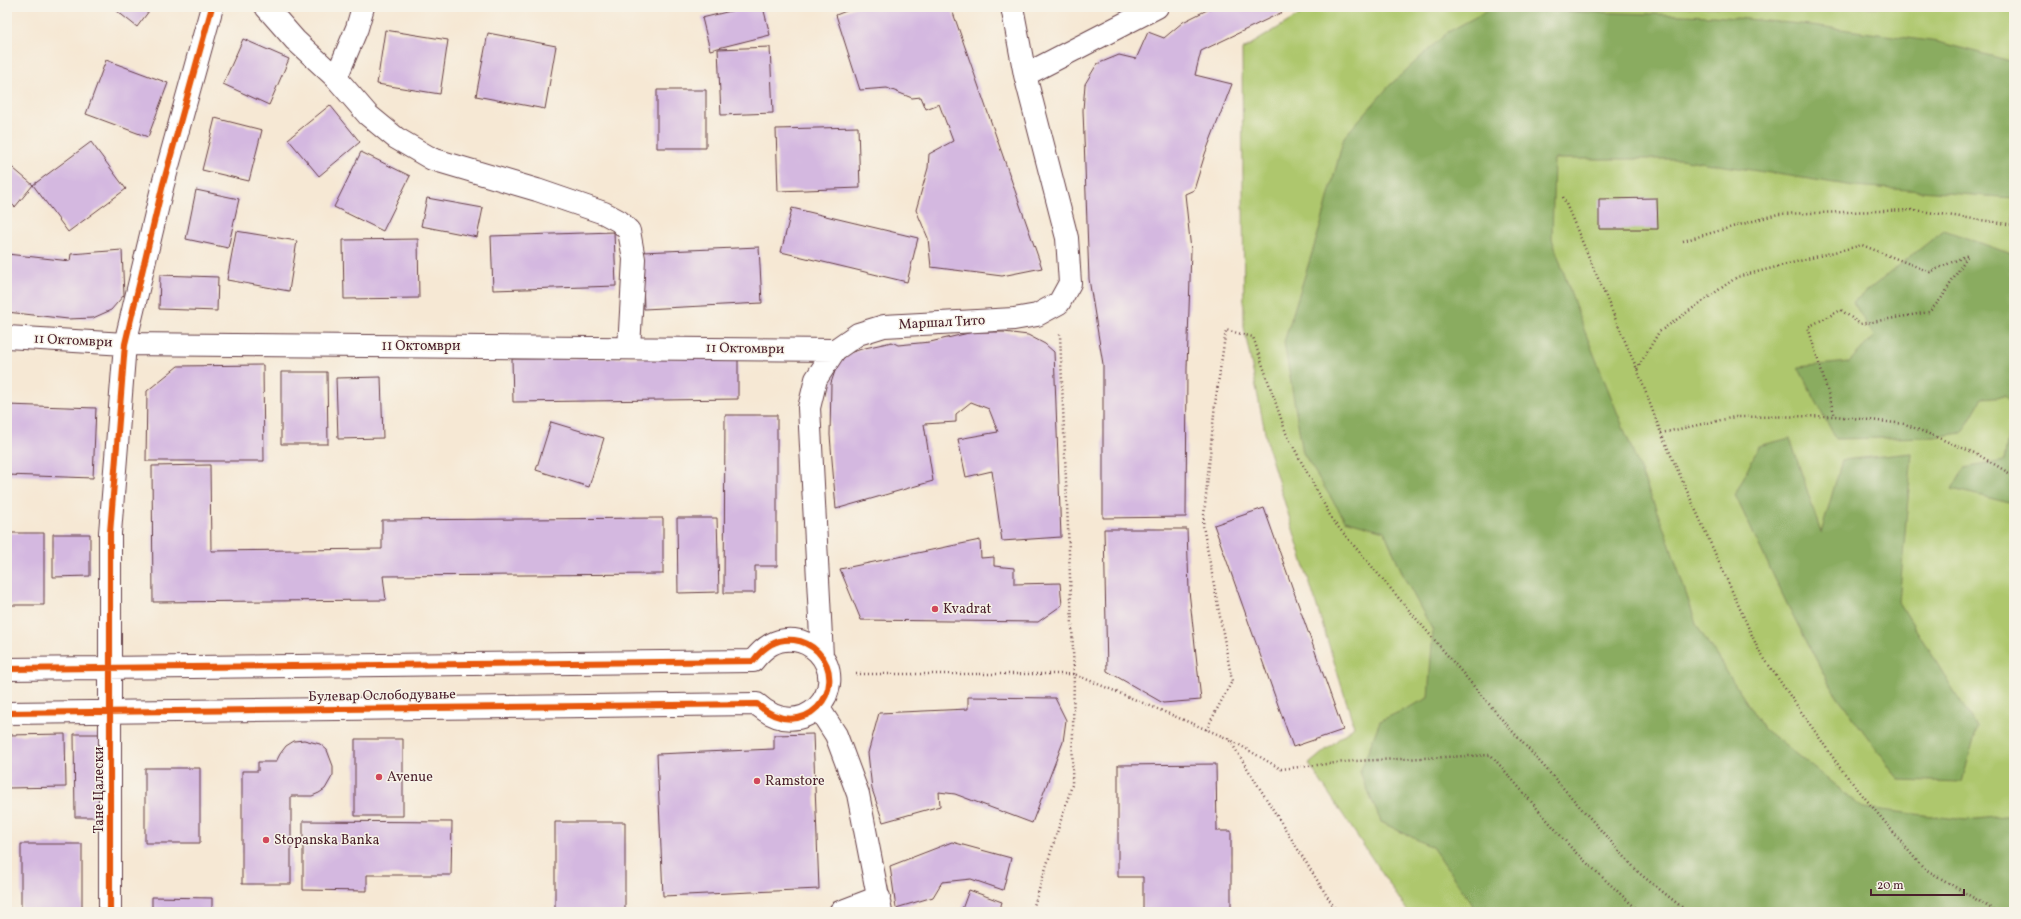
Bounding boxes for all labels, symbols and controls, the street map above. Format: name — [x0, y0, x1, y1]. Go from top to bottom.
street label: Маршал Тито — [898, 311, 986, 335]
street label: 11 Октомври — [33, 329, 113, 353]
street label: 11 Октомври — [382, 337, 461, 356]
street label: 11 Октомври — [705, 339, 785, 359]
place label: Kvadrat — [943, 600, 991, 619]
marker: Kvadrat — [930, 604, 940, 614]
street label: Булевар Ослободување — [308, 685, 456, 707]
street label: Тане Цалески — [90, 746, 109, 833]
place label: Avenue — [387, 768, 433, 787]
marker: Avenue — [374, 772, 384, 782]
place label: Ramstore — [765, 772, 825, 791]
marker: Ramstore — [752, 776, 762, 786]
place label: Stopanska Banka — [274, 831, 379, 850]
marker: Stopanska Banka — [261, 835, 271, 845]
scale bar — [1871, 871, 1964, 897]
text: 20 m — [1877, 878, 1904, 894]

